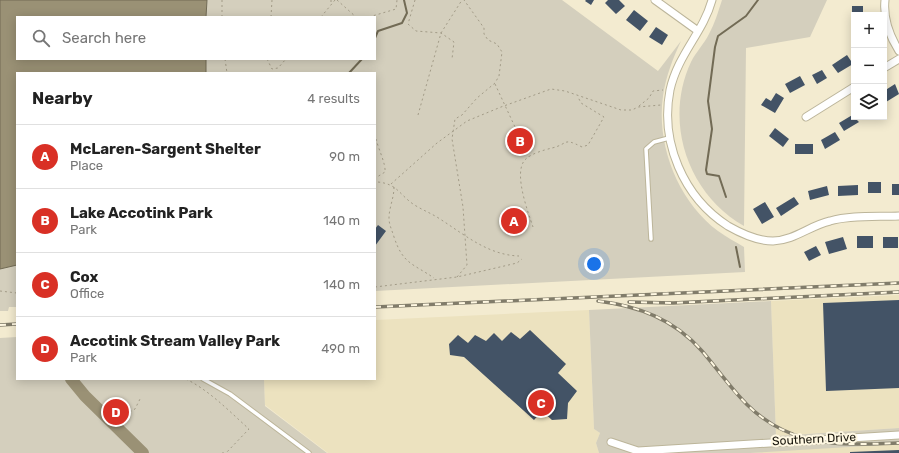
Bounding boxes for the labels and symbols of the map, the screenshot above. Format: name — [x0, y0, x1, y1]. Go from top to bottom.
pin: B — [507, 126, 533, 156]
pin: A — [501, 206, 527, 236]
your location — [584, 254, 604, 274]
pin: C — [528, 388, 554, 418]
pin: D — [103, 397, 129, 427]
street label: Southern Drive — [772, 430, 857, 448]

